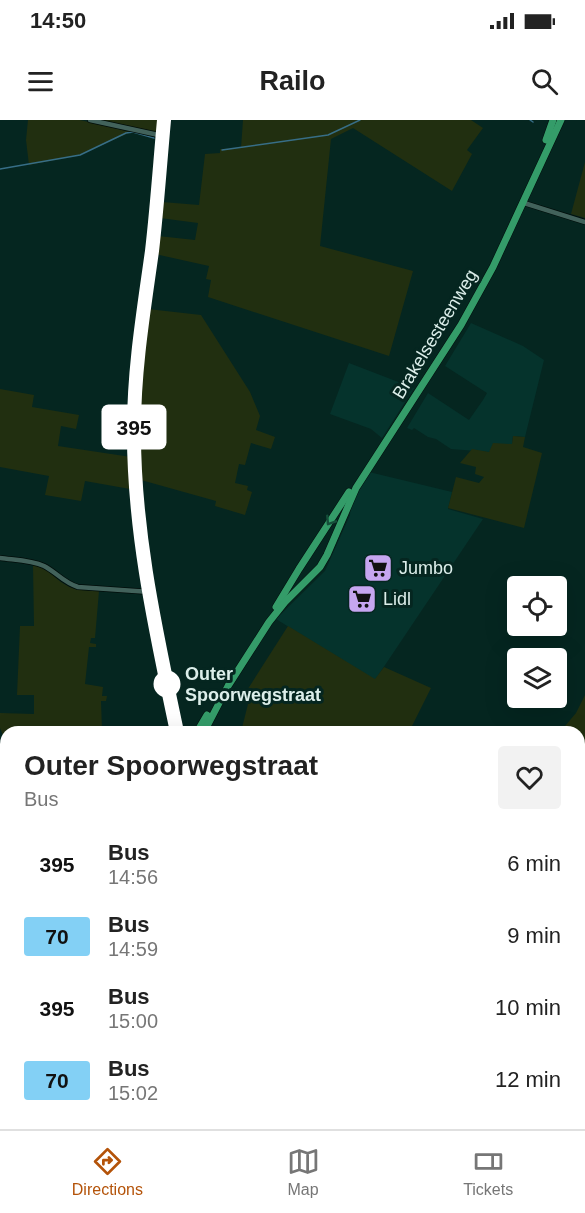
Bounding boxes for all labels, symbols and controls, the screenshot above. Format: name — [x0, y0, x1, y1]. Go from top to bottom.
text: 14:50 — [30, 8, 86, 33]
icon: menu — [24, 65, 57, 98]
icon: search — [528, 65, 561, 98]
text: Railo — [259, 66, 326, 96]
street label: Brakelsesteenweg — [389, 266, 481, 402]
line badge: 395 — [100, 408, 168, 446]
text: 395 — [116, 416, 152, 439]
one-way arrow — [326, 514, 337, 525]
supermarket icon: Jumbo — [362, 552, 394, 584]
place label: Jumbo — [399, 558, 453, 578]
map controls — [507, 576, 567, 708]
button: locate — [507, 576, 567, 636]
supermarket icon: Lidl — [346, 583, 378, 615]
place label: Lidl — [383, 589, 411, 609]
button: layers — [507, 648, 567, 708]
place label: Outer Spoorwegstraat — [185, 664, 321, 705]
marker: Outer Spoorwegstraat — [154, 671, 180, 697]
button: heart — [498, 746, 561, 809]
text: Outer Spoorwegstraat — [24, 750, 318, 781]
text: Bus — [24, 788, 58, 810]
text: Bus — [108, 840, 150, 865]
text: 6 min — [507, 851, 561, 876]
text: 395 — [39, 853, 75, 876]
text: 14:56 — [108, 866, 158, 888]
text: Bus — [108, 912, 150, 937]
text: 9 min — [507, 923, 561, 948]
text: 70 — [45, 925, 69, 948]
text: 14:59 — [108, 938, 158, 960]
text: Bus — [108, 984, 150, 1009]
text: 10 min — [495, 995, 561, 1020]
text: 395 — [39, 997, 75, 1020]
text: 15:00 — [108, 1010, 158, 1032]
text: Bus — [108, 1056, 150, 1081]
text: 12 min — [495, 1067, 561, 1092]
text: 70 — [45, 1069, 69, 1092]
text: 15:02 — [108, 1082, 158, 1104]
tab: Directions — [72, 1145, 143, 1199]
tab: Map — [287, 1145, 320, 1199]
tab: Tickets — [463, 1145, 513, 1199]

